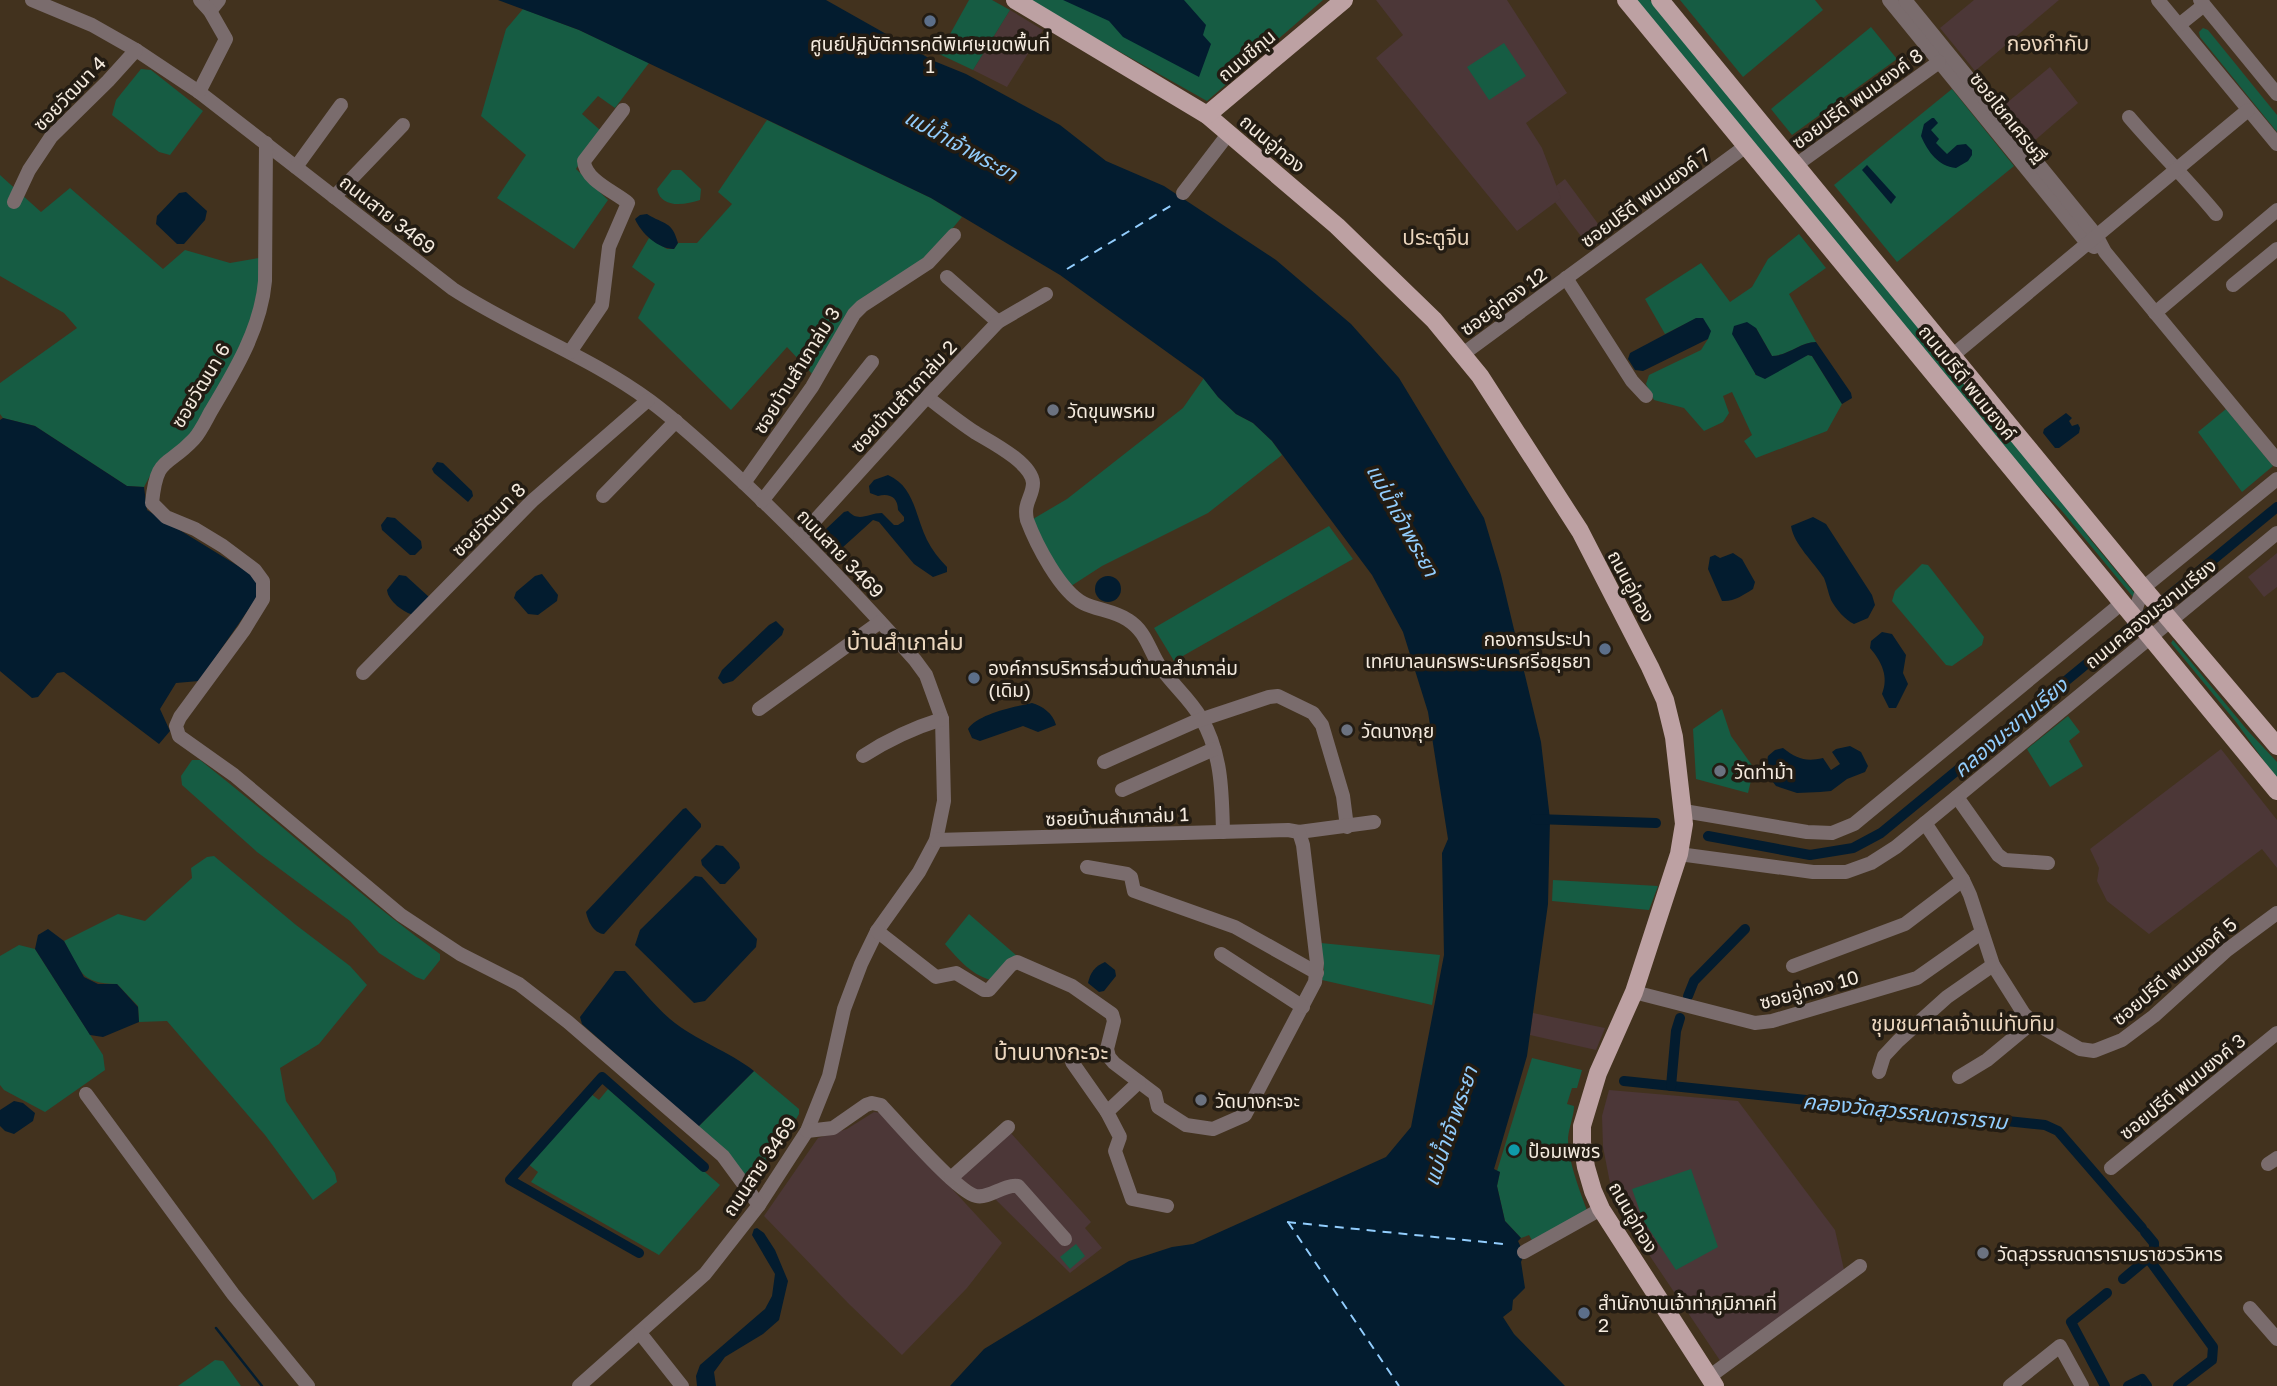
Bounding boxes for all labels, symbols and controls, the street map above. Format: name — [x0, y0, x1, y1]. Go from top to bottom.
marker: ศูนย์ปฏิบัติการคดีพิเศษเขตพื้นที่ 1 — [922, 13, 938, 29]
street label: ถนนชีกุน — [1212, 24, 1280, 87]
district label: กองกำกับ — [2007, 30, 2089, 56]
place label: ศูนย์ปฏิบัติการคดีพิเศษเขตพื้นที่ 1 — [810, 31, 1050, 77]
street label: ซอยปรีดี พนมยงค์ 8 — [1787, 43, 1927, 153]
street label: ซอยวัฒนา 4 — [28, 51, 110, 135]
street label: ซอยโชคเศรษฐี — [1966, 67, 2052, 167]
water label: แม่น้ำเจ้าพระยา — [900, 103, 1023, 187]
street label: ถนนอู่ทอง — [1234, 109, 1310, 179]
street label: ซอยปรีดี พนมยงค์ 7 — [1576, 142, 1714, 252]
street label: ถนนสาย 3469 — [336, 170, 440, 258]
district label: ประตูจีน — [1402, 224, 1470, 251]
street label: ซอยอู่ทอง 12 — [1455, 262, 1552, 342]
street label: ซอยบ้านสำเภาล่ม 3 — [748, 302, 844, 438]
street label: ถนนปรีดี พนมยงค์ — [1914, 320, 2022, 444]
street label: ซอยบ้านสำเภาล่ม 2 — [845, 335, 961, 457]
street label: ซอยวัฒนา 6 — [166, 338, 234, 432]
place label: วัดขุนพรหม — [1067, 399, 1155, 423]
marker: วัดขุนพรหม — [1045, 402, 1061, 418]
water label: แม่น้ำเจ้าพระยา — [1361, 459, 1446, 582]
street label: ซอยวัฒนา 8 — [446, 477, 530, 561]
street label: ถนนสาย 3469 — [793, 504, 889, 602]
street label: ถนนอู่ทอง — [1602, 546, 1661, 627]
street label: ถนนคลองมะขามเรียง — [2080, 553, 2220, 673]
district label: บ้านสำเภาล่ม — [846, 627, 964, 655]
place label: กองการประปา เทศบาลนครพระนครศรีอยุธยา — [1365, 627, 1591, 673]
marker: กองการประปา เทศบาลนครพระนครศรีอยุธยา — [1597, 641, 1613, 657]
place label: องค์การบริหารส่วนตำบลสำเภาล่ม (เดิม) — [988, 656, 1238, 701]
marker: องค์การบริหารส่วนตำบลสำเภาล่ม (เดิม) — [966, 670, 982, 686]
water label: คลองมะขามเรียง — [1948, 671, 2074, 782]
place label: วัดนางกุย — [1361, 719, 1434, 743]
marker: วัดนางกุย — [1339, 722, 1355, 738]
place label: วัดท่าม้า — [1734, 760, 1794, 783]
marker: วัดท่าม้า — [1712, 763, 1728, 779]
street label: ซอยบ้านสำเภาล่ม 1 — [1045, 802, 1189, 830]
street label: ซอยปรีดี พนมยงค์ 5 — [2107, 912, 2241, 1030]
street label: ซอยอู่ทอง 10 — [1757, 965, 1862, 1015]
district label: ชุมชนศาลเจ้าแม่ทับทิม — [1871, 1010, 2055, 1037]
street label: ซอยปรีดี พนมยงค์ 3 — [2114, 1028, 2250, 1144]
district label: บ้านบางกะจะ — [994, 1037, 1108, 1065]
water label: แม่น้ำเจ้าพระยา — [1417, 1061, 1483, 1189]
water label: คลองวัดสุวรรณดาราราม — [1801, 1087, 2011, 1136]
place label: วัดบางกะจะ — [1215, 1089, 1300, 1112]
marker: วัดบางกะจะ — [1193, 1092, 1209, 1108]
street label: ถนนสาย 3469 — [717, 1112, 801, 1220]
place label: ป้อมเพชร — [1528, 1139, 1600, 1162]
marker: ป้อมเพชร — [1506, 1142, 1522, 1158]
street label: ถนนอู่ทอง — [1603, 1177, 1664, 1258]
place label: วัดสุวรรณดารารามราชวรวิหาร — [1997, 1242, 2223, 1266]
marker: วัดสุวรรณดารารามราชวรวิหาร — [1975, 1245, 1991, 1261]
place label: สํานักงานเจ้าท่าภูมิภาคที่ 2 — [1598, 1290, 1777, 1336]
marker: สํานักงานเจ้าท่าภูมิภาคที่ 2 — [1576, 1305, 1592, 1321]

